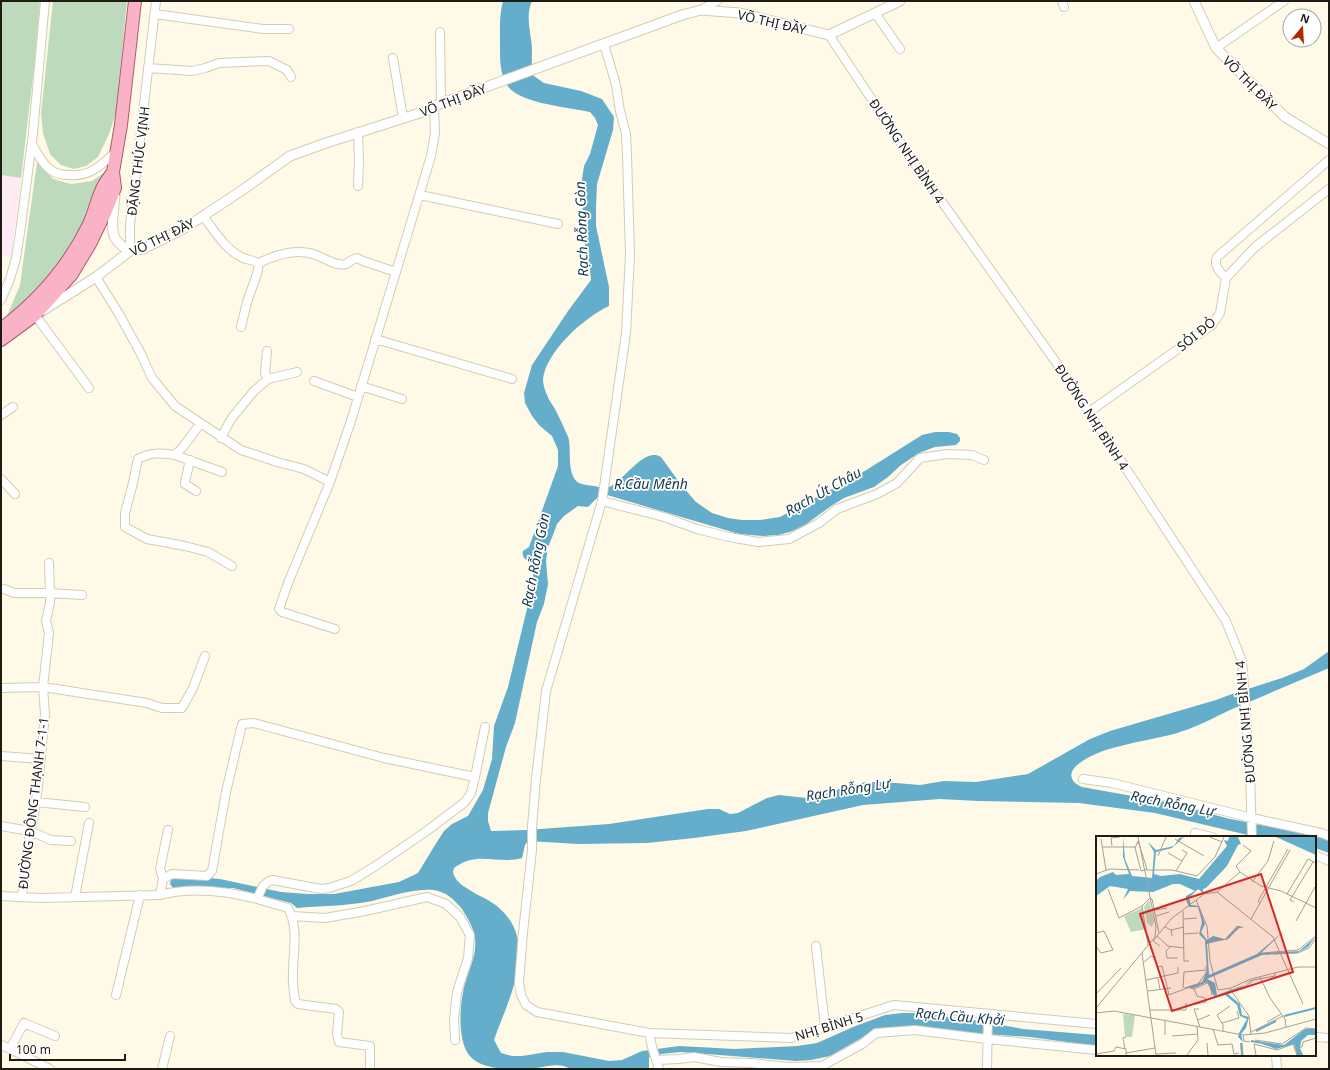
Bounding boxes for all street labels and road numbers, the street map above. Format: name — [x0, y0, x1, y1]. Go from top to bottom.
street label: VÕ THỊ ĐẦY — [736, 5, 809, 39]
street label: VÕ THỊ ĐẦY — [1219, 52, 1282, 115]
street label: VÕ THỊ ĐẦY — [417, 79, 489, 121]
street label: ĐƯỜNG NHỊ BÌNH 4 — [865, 95, 949, 207]
street label: ĐẶNG THÚC VỊNH — [122, 105, 154, 217]
street label: VÕ THỊ ĐẦY — [127, 213, 198, 260]
street label: SỎI ĐỎ — [1173, 313, 1219, 355]
street label: ĐƯỜNG NHỊ BÌNH 4 — [1051, 361, 1133, 474]
street label: ĐƯỜNG NHỊ BÌNH 4 — [1231, 659, 1259, 784]
street label: ĐƯỜNG ĐÔNG THẠNH 7-1-1 — [13, 716, 53, 890]
street label: NHỊ BÌNH 5 — [793, 1007, 865, 1045]

